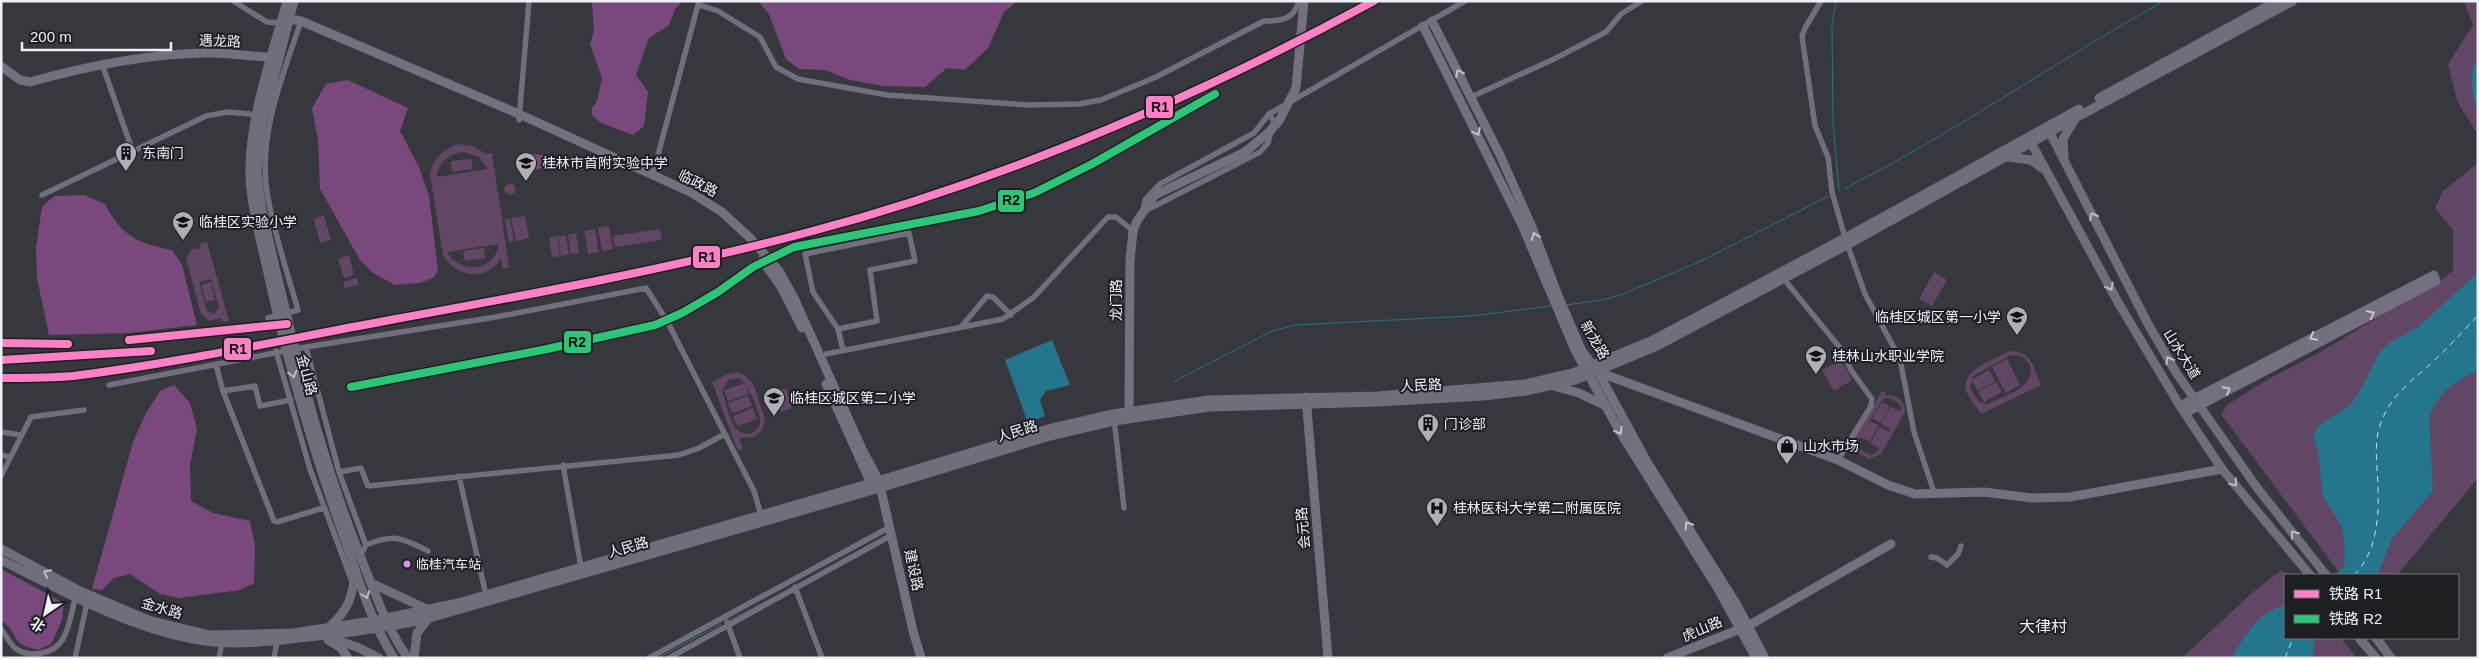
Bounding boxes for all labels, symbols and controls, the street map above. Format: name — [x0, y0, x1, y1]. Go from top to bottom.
scale bar — [22, 20, 171, 52]
text: 200 m — [30, 28, 72, 45]
street label: 遇龙路 — [199, 32, 241, 50]
one-way arrow — [1455, 69, 1465, 78]
line badge: R1 — [1145, 95, 1174, 119]
text: R1 — [1151, 99, 1169, 115]
one-way arrow — [1471, 126, 1481, 135]
building icon: 东南门 — [114, 141, 138, 172]
place label: 东南门 — [142, 145, 184, 161]
school or university icon: 桂林市首附实验中学 — [514, 151, 538, 182]
place label: 桂林市首附实验中学 — [542, 155, 668, 171]
street label: 临政路 — [676, 166, 720, 200]
line badge: R2 — [997, 189, 1025, 213]
text: R2 — [1002, 192, 1020, 208]
school or university icon: 临桂区实验小学 — [171, 210, 195, 241]
one-way arrow — [2089, 212, 2099, 221]
place label: 临桂区实验小学 — [199, 214, 297, 230]
one-way arrow — [1531, 232, 1541, 241]
line badge: R1 — [692, 245, 721, 269]
text: R1 — [698, 249, 716, 265]
street label: 龙门路 — [1108, 279, 1124, 321]
one-way arrow — [2103, 282, 2113, 291]
school or university icon: 临桂区城区第一小学 — [2005, 305, 2029, 336]
place label: 临桂区城区第一小学 — [1875, 309, 2001, 325]
one-way arrow — [2366, 310, 2375, 320]
street label: 新龙路 — [1578, 318, 1612, 362]
street label: 山水大道 — [2160, 326, 2204, 382]
line badge: R2 — [563, 330, 592, 354]
one-way arrow — [2309, 331, 2318, 341]
text: R2 — [568, 334, 586, 350]
line badge: R1 — [223, 337, 252, 361]
text: R1 — [229, 341, 247, 357]
school or university icon: 桂林山水职业学院 — [1804, 344, 1828, 375]
place label: 桂林山水职业学院 — [1832, 348, 1944, 364]
street label: 金山路 — [294, 353, 320, 397]
one-way arrow — [2165, 356, 2175, 365]
one-way arrow — [287, 369, 298, 378]
street label: 人民路 — [1400, 376, 1442, 394]
school or university icon: 临桂区城区第二小学 — [762, 386, 786, 417]
one-way arrow — [2222, 386, 2231, 396]
place label: 临桂区城区第二小学 — [790, 390, 916, 406]
building icon: 门诊部 — [1416, 412, 1440, 443]
place label: 门诊部 — [1444, 416, 1486, 432]
street label: 人民路 — [995, 417, 1039, 445]
one-way arrow — [1613, 426, 1623, 435]
shop icon: 山水市场 — [1775, 434, 1799, 465]
place label: 山水市场 — [1803, 438, 1859, 454]
one-way arrow — [2228, 477, 2236, 486]
hospital icon: 桂林医科大学第二附属医院 — [1425, 496, 1449, 527]
place label: 桂林医科大学第二附属医院 — [1453, 500, 1621, 516]
street label: 会元路 — [1293, 506, 1313, 550]
one-way arrow — [1684, 522, 1694, 531]
one-way arrow — [2290, 531, 2299, 540]
street label: 人民路 — [606, 534, 650, 560]
street label: 建设路 — [902, 548, 926, 592]
place label: 临桂汽车站 — [416, 557, 481, 572]
marker: 临桂汽车站 — [402, 559, 412, 569]
one-way arrow — [43, 569, 52, 579]
legend — [2284, 574, 2459, 639]
text: 铁路 R1 — [2329, 585, 2382, 602]
north arrow — [20, 589, 70, 639]
one-way arrow — [360, 591, 370, 599]
street label: 金水路 — [140, 594, 184, 622]
text: 铁路 R2 — [2329, 610, 2382, 627]
street label: 虎山路 — [1680, 613, 1724, 645]
text: 北 — [27, 614, 48, 635]
district label: 大律村 — [2019, 618, 2067, 635]

